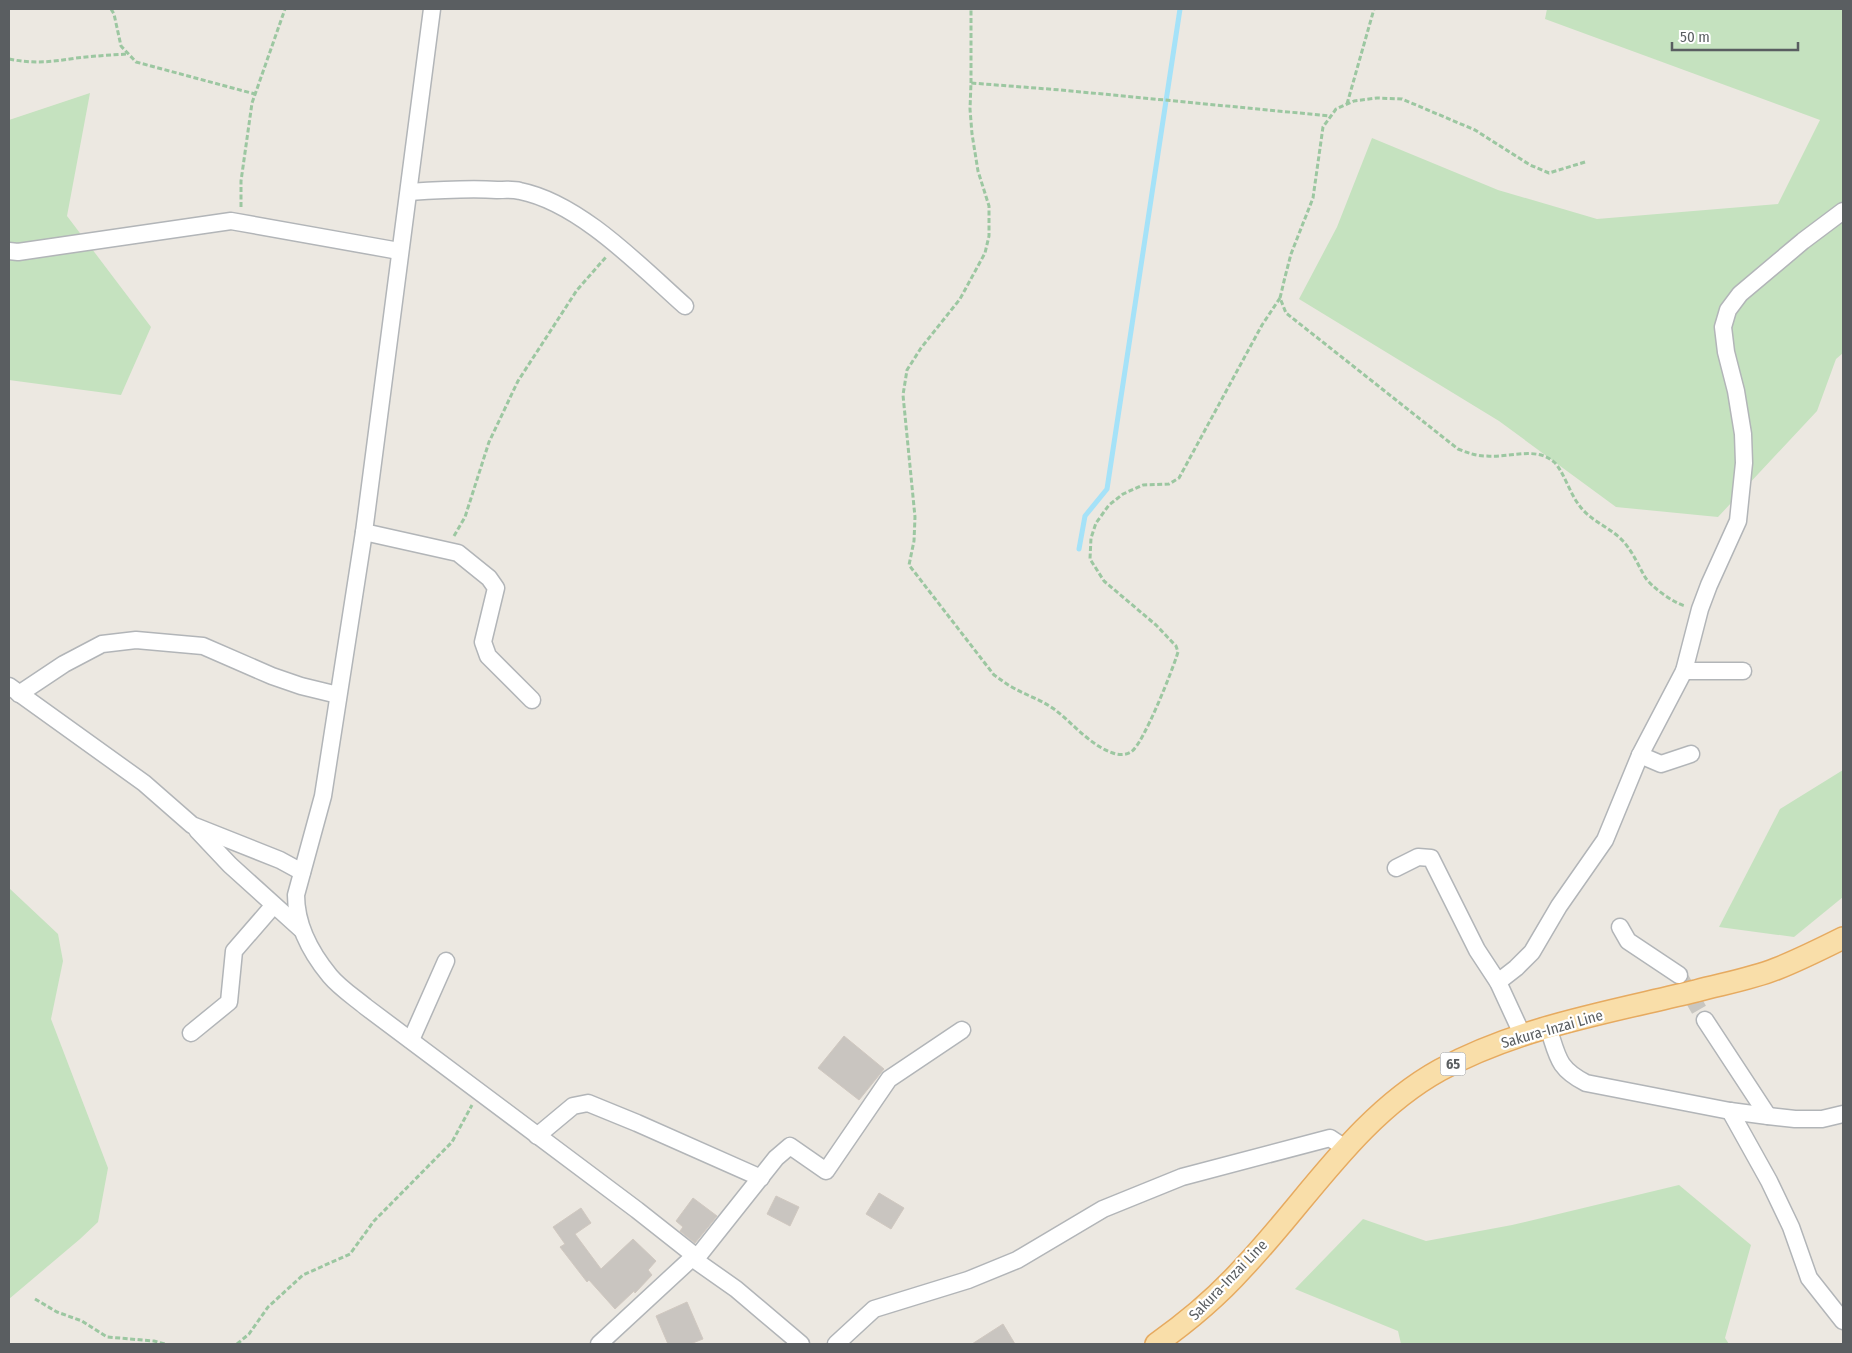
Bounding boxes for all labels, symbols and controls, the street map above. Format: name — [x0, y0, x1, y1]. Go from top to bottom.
scale bar — [1672, 20, 1798, 52]
text: 50 m — [1680, 28, 1710, 46]
street label: Sakura-Inzai Line — [1499, 1006, 1605, 1052]
road number: 65 — [1440, 1052, 1466, 1076]
street label: Sakura-Inzai Line — [1185, 1236, 1271, 1324]

